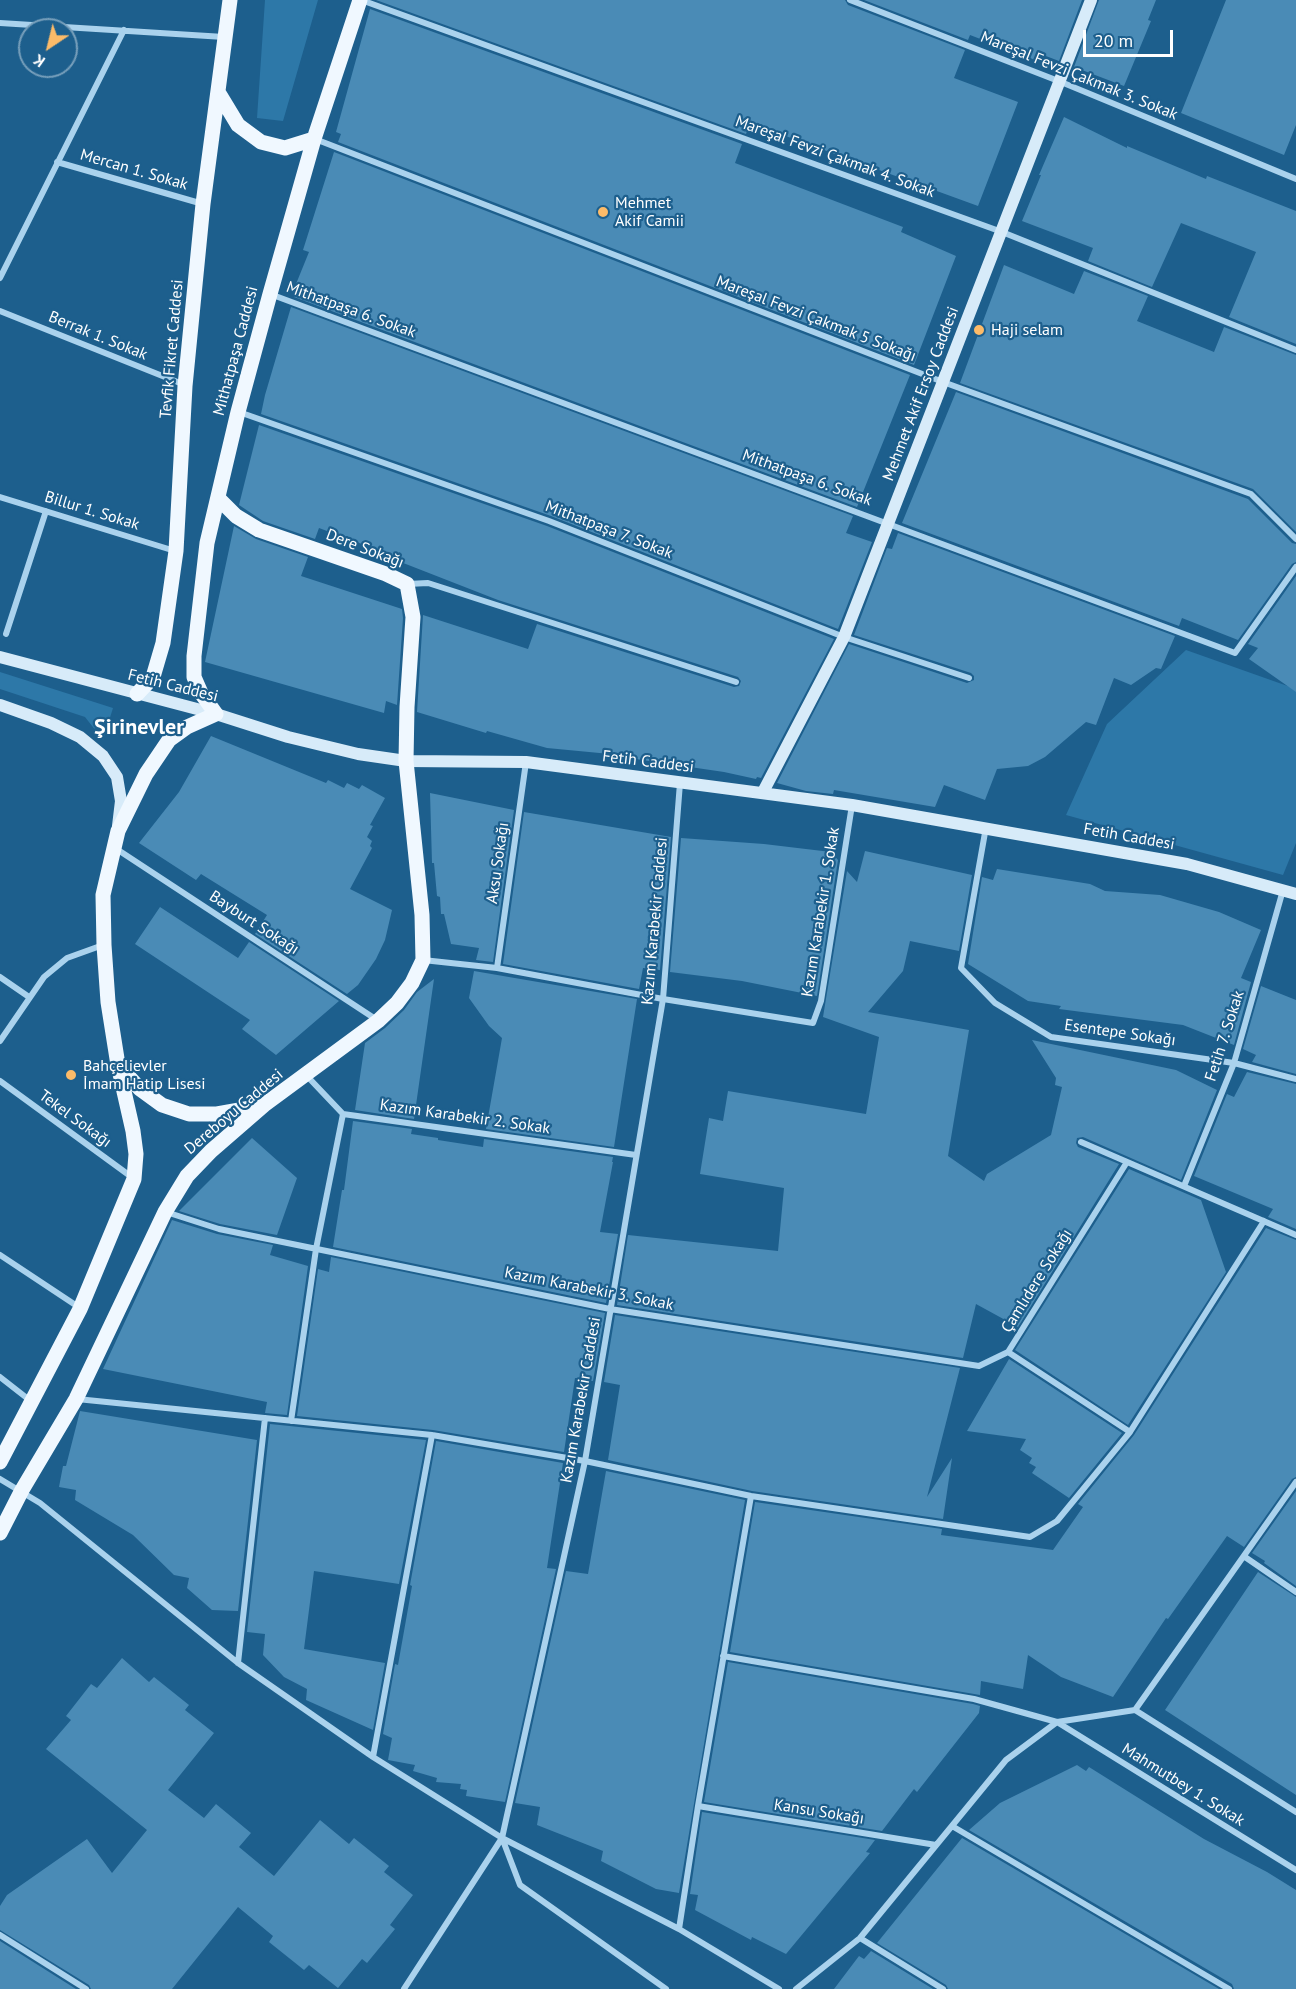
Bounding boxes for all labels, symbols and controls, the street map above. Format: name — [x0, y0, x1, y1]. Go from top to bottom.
north arrow — [18, 18, 78, 78]
scale bar — [1086, 18, 1176, 56]
street label: Mareşal Fevzi Çakmak 3. Sokak — [978, 28, 1180, 124]
text: 20 m — [1094, 29, 1133, 52]
text: K — [29, 50, 49, 72]
street label: Mareşal Fevzi Çakmak 4. Sokak — [733, 112, 937, 202]
street label: Mercan 1. Sokak — [78, 145, 190, 195]
place label: Mehmet Akif Camii — [615, 193, 684, 231]
marker: Mehmet Akif Camii — [596, 205, 610, 219]
street label: Mareşal Fevzi Çakmak 5 Sokağı — [713, 272, 919, 366]
street label: Mithatpaşa 6. Sokak — [283, 278, 419, 342]
street label: Tevfik Fikret Caddesi — [156, 279, 188, 419]
street label: Mithatpaşa Caddesi — [209, 284, 263, 418]
street label: Mehmet Akif Ersoy Caddesi — [879, 304, 963, 484]
street label: Berrak 1. Sokak — [46, 307, 150, 365]
place label: Haji selam — [991, 320, 1063, 340]
marker: Haji selam — [972, 323, 986, 337]
street label: Mithatpaşa 6. Sokak — [739, 446, 875, 510]
street label: Billur 1. Sokak — [42, 487, 142, 535]
street label: Mithatpaşa 7. Sokak — [543, 497, 675, 563]
street label: Dere Sokağı — [323, 525, 407, 573]
street label: Fetih Caddesi — [126, 666, 220, 706]
district label: Şirinevler — [94, 715, 184, 741]
street label: Fetih Caddesi — [601, 747, 695, 777]
street label: Fetih Caddesi — [1082, 820, 1176, 854]
street label: Aksu Sokağı — [483, 821, 513, 905]
street label: Kazım Karabekir 1. Sokak — [798, 826, 844, 998]
street label: Kazım Karabekir Caddesi — [638, 836, 672, 1006]
street label: Bayburt Sokağı — [206, 887, 302, 959]
street label: Fetih 7. Sokak — [1201, 988, 1249, 1084]
street label: Esentepe Sokağı — [1063, 1016, 1177, 1050]
place label: Bahçelievler İmam Hatip Lisesi — [83, 1056, 206, 1094]
street label: Dereboyu Caddesi — [181, 1065, 287, 1159]
marker: Bahçelievler İmam Hatip Lisesi — [64, 1068, 78, 1082]
street label: Tekel Sokağı — [35, 1086, 115, 1152]
street label: Kazım Karabekir 2. Sokak — [379, 1096, 551, 1138]
street label: Çamlıdere Sokağı — [997, 1226, 1077, 1336]
street label: Kazım Karabekir 3. Sokak — [503, 1263, 675, 1315]
street label: Kazım Karabekir Caddesi — [557, 1316, 605, 1484]
street label: Mahmutbey 1. Sokak — [1118, 1739, 1248, 1831]
street label: Kansu Sokağı — [772, 1795, 866, 1829]

